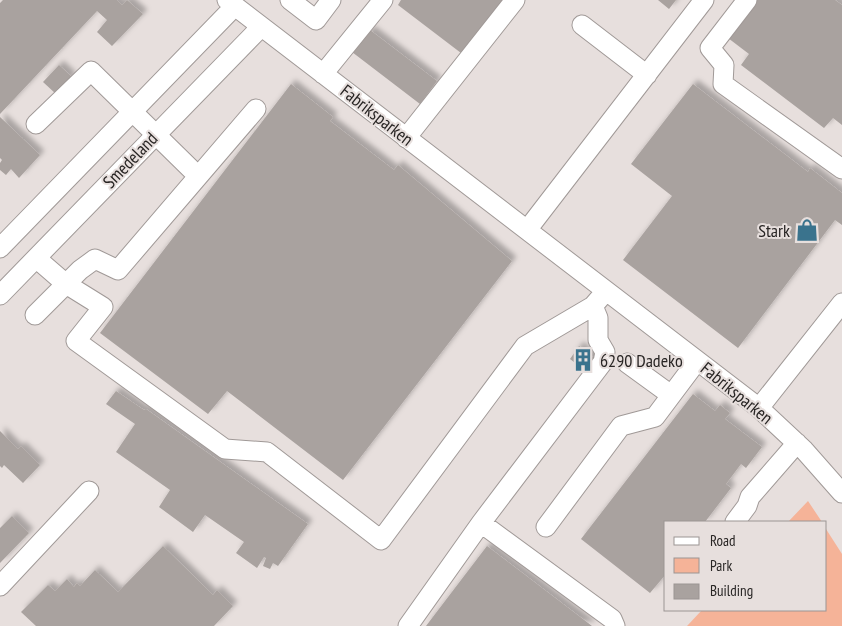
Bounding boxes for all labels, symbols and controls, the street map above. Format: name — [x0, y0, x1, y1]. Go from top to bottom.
street label: Fabriksparken — [336, 79, 418, 151]
street label: Smedeland — [98, 127, 162, 193]
shop icon: Stark — [794, 217, 820, 243]
place label: Stark — [758, 219, 790, 242]
building icon: 6290 Dadeko — [570, 347, 596, 373]
place label: 6290 Dadeko — [600, 349, 683, 372]
street label: Fabriksparken — [696, 357, 778, 429]
legend — [664, 521, 827, 611]
text: Road — [710, 531, 736, 550]
text: Park — [710, 556, 732, 575]
text: Building — [710, 581, 753, 600]

